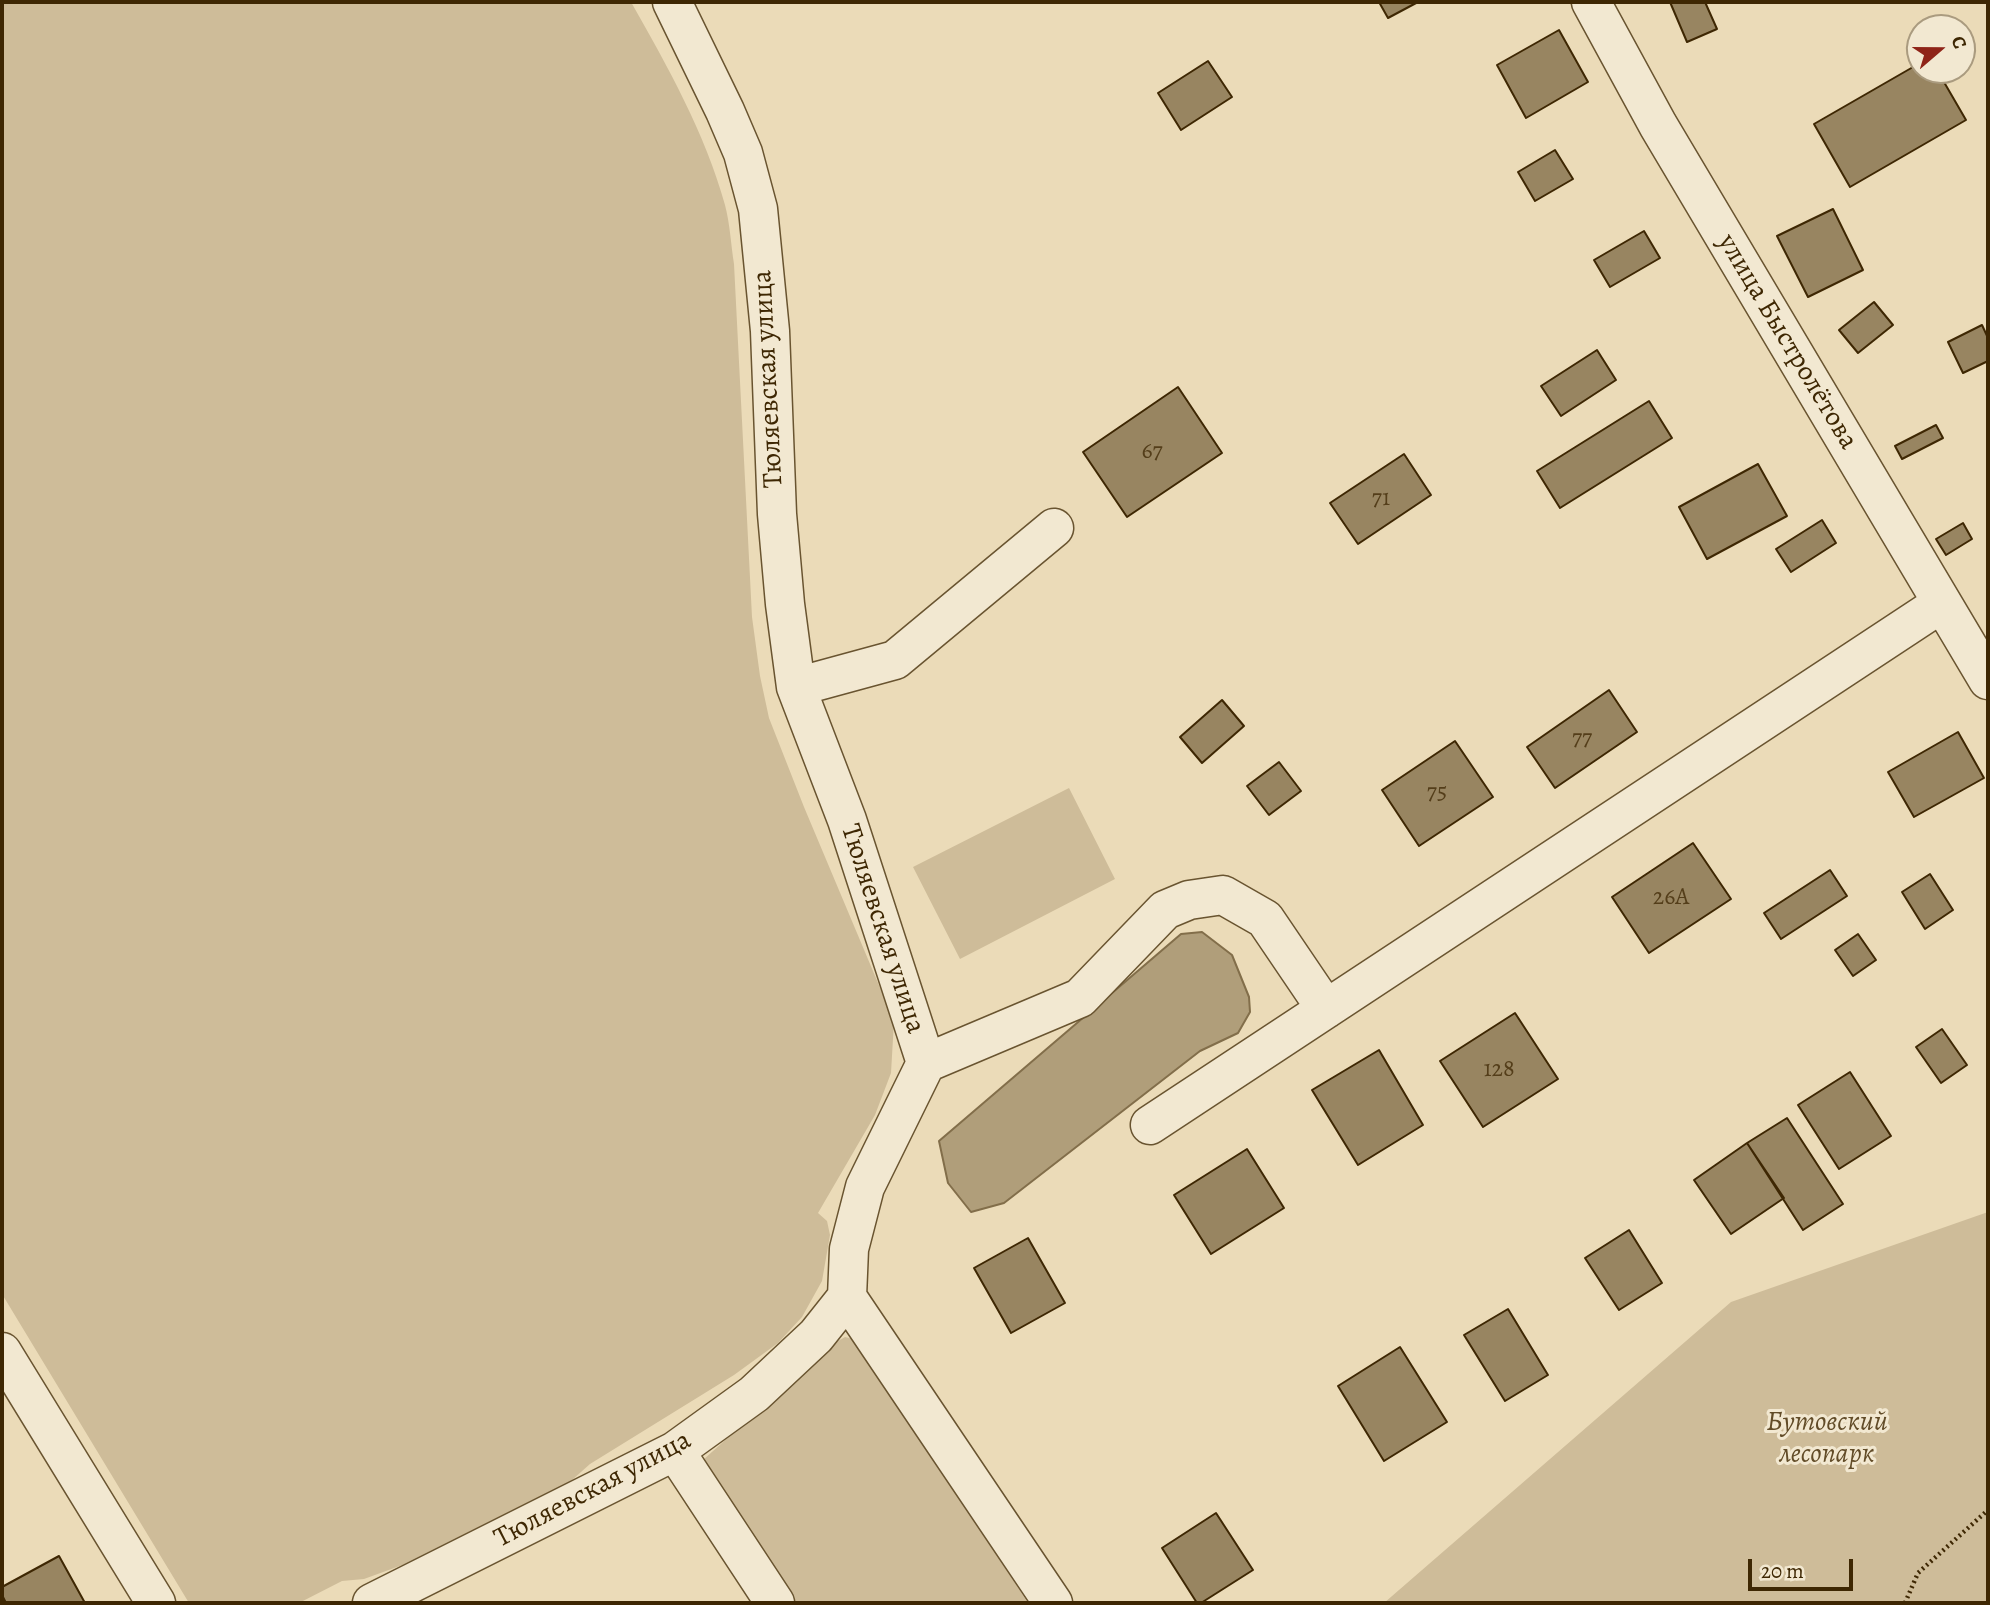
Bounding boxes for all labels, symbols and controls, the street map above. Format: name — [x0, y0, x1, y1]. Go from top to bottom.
north arrow — [1906, 14, 1976, 84]
text: С — [1945, 33, 1973, 52]
street label: улица Быстролётова — [1709, 228, 1865, 456]
street label: Тюляевская улица — [747, 269, 791, 489]
house number: 67 — [1141, 438, 1163, 466]
house number: 71 — [1372, 485, 1390, 513]
house number: 77 — [1572, 725, 1592, 753]
house number: 75 — [1427, 779, 1447, 807]
street label: Тюляевская улица — [832, 820, 932, 1038]
house number: 26А — [1653, 884, 1689, 912]
house number: 128 — [1483, 1056, 1515, 1084]
park label: Бутовский лесопарк — [1766, 1406, 1888, 1472]
street label: Тюляевская улица — [489, 1424, 697, 1556]
scale bar — [1752, 1546, 1857, 1590]
text: 20 m — [1761, 1557, 1804, 1585]

